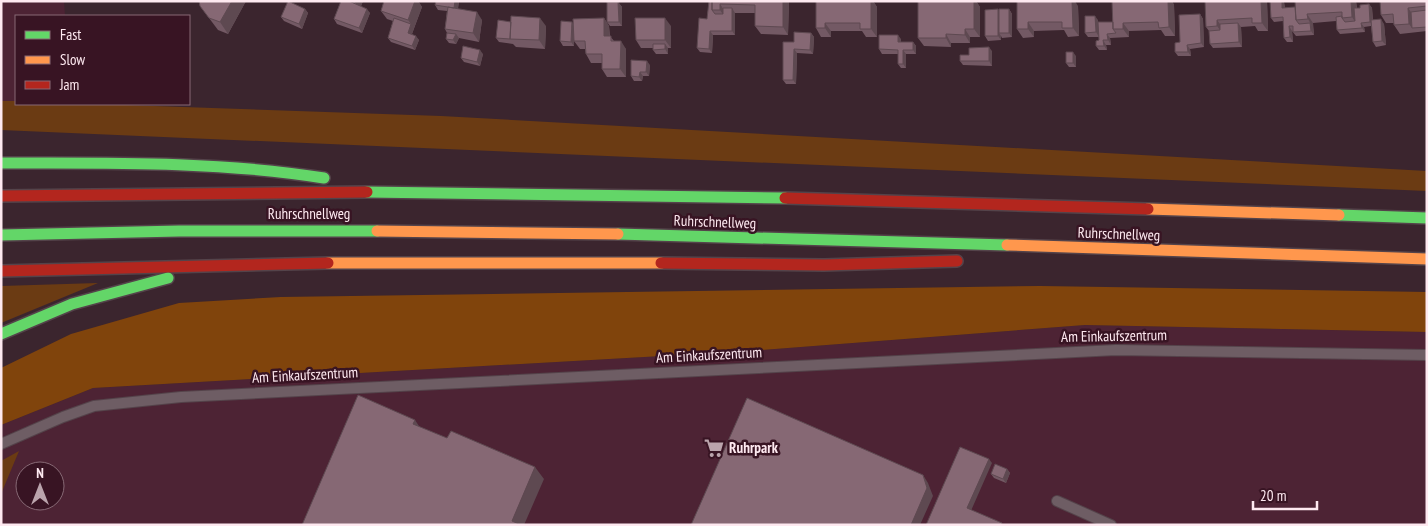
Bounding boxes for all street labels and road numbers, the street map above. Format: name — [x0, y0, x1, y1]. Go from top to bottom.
street label: Ruhrschnellweg — [268, 204, 350, 223]
street label: Ruhrschnellweg — [673, 211, 757, 232]
street label: Ruhrschnellweg — [1077, 223, 1161, 244]
street label: Am Einkaufszentrum — [1061, 325, 1167, 346]
street label: Am Einkaufszentrum — [656, 342, 762, 367]
street label: Am Einkaufszentrum — [252, 362, 358, 387]

